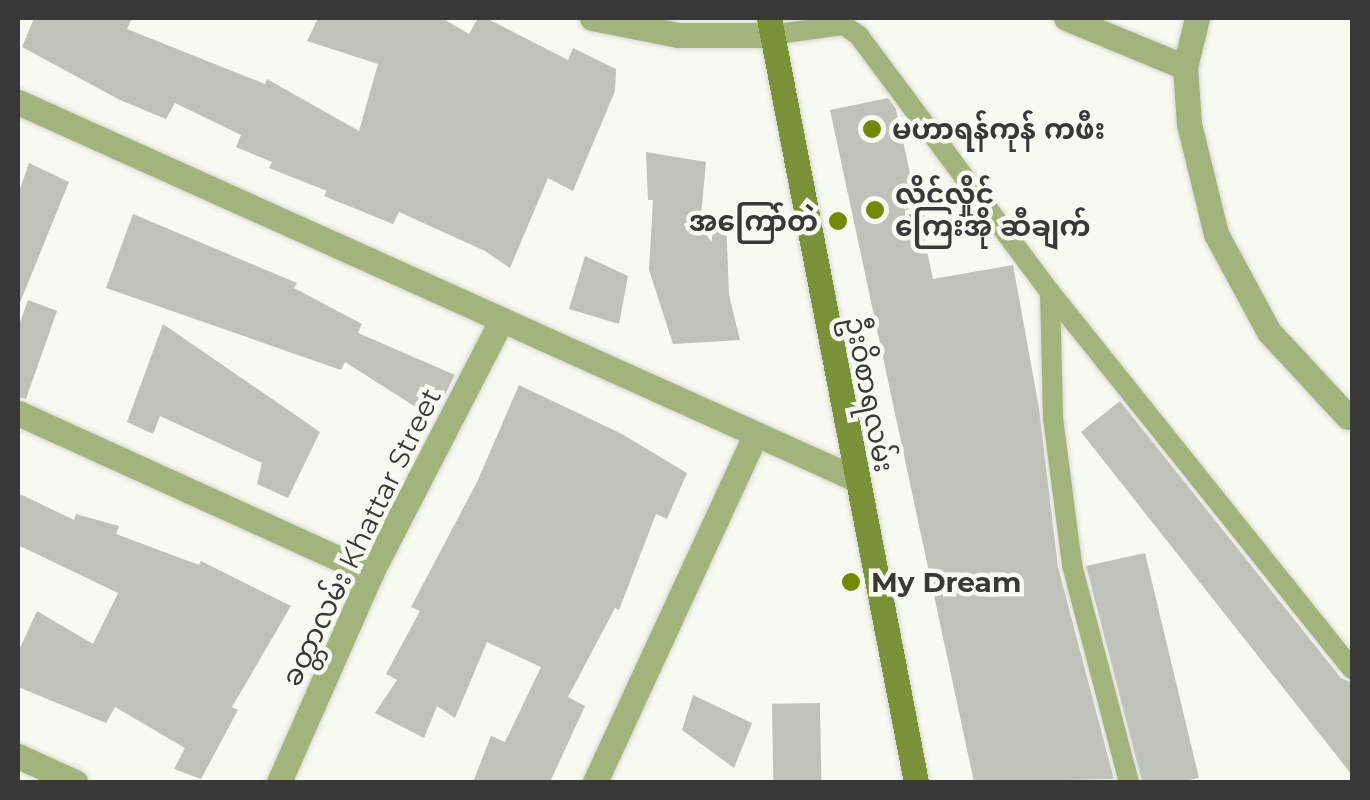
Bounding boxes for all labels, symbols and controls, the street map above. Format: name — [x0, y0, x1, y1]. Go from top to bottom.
place label: မဟာရန်ကုန် ကဖီး — [892, 112, 1105, 146]
marker: မဟာရန်ကုန် ကဖီး — [861, 118, 883, 140]
place label: လှိုင်လှိုင် ကြေးအို ဆီချက် — [895, 177, 1091, 243]
marker: လှိုင်လှိုင် ကြေးအို ဆီချက် — [864, 199, 886, 221]
place label: အကြော်တဲ — [689, 204, 818, 238]
marker: အကြော်တဲ — [827, 210, 849, 232]
street label: ဦးဝိစာရလမ်း — [838, 313, 902, 475]
street label: ခတ္တာလမ်း Khattar Street — [274, 382, 448, 692]
place label: My Dream — [871, 565, 1021, 599]
marker: My Dream — [840, 571, 862, 593]

